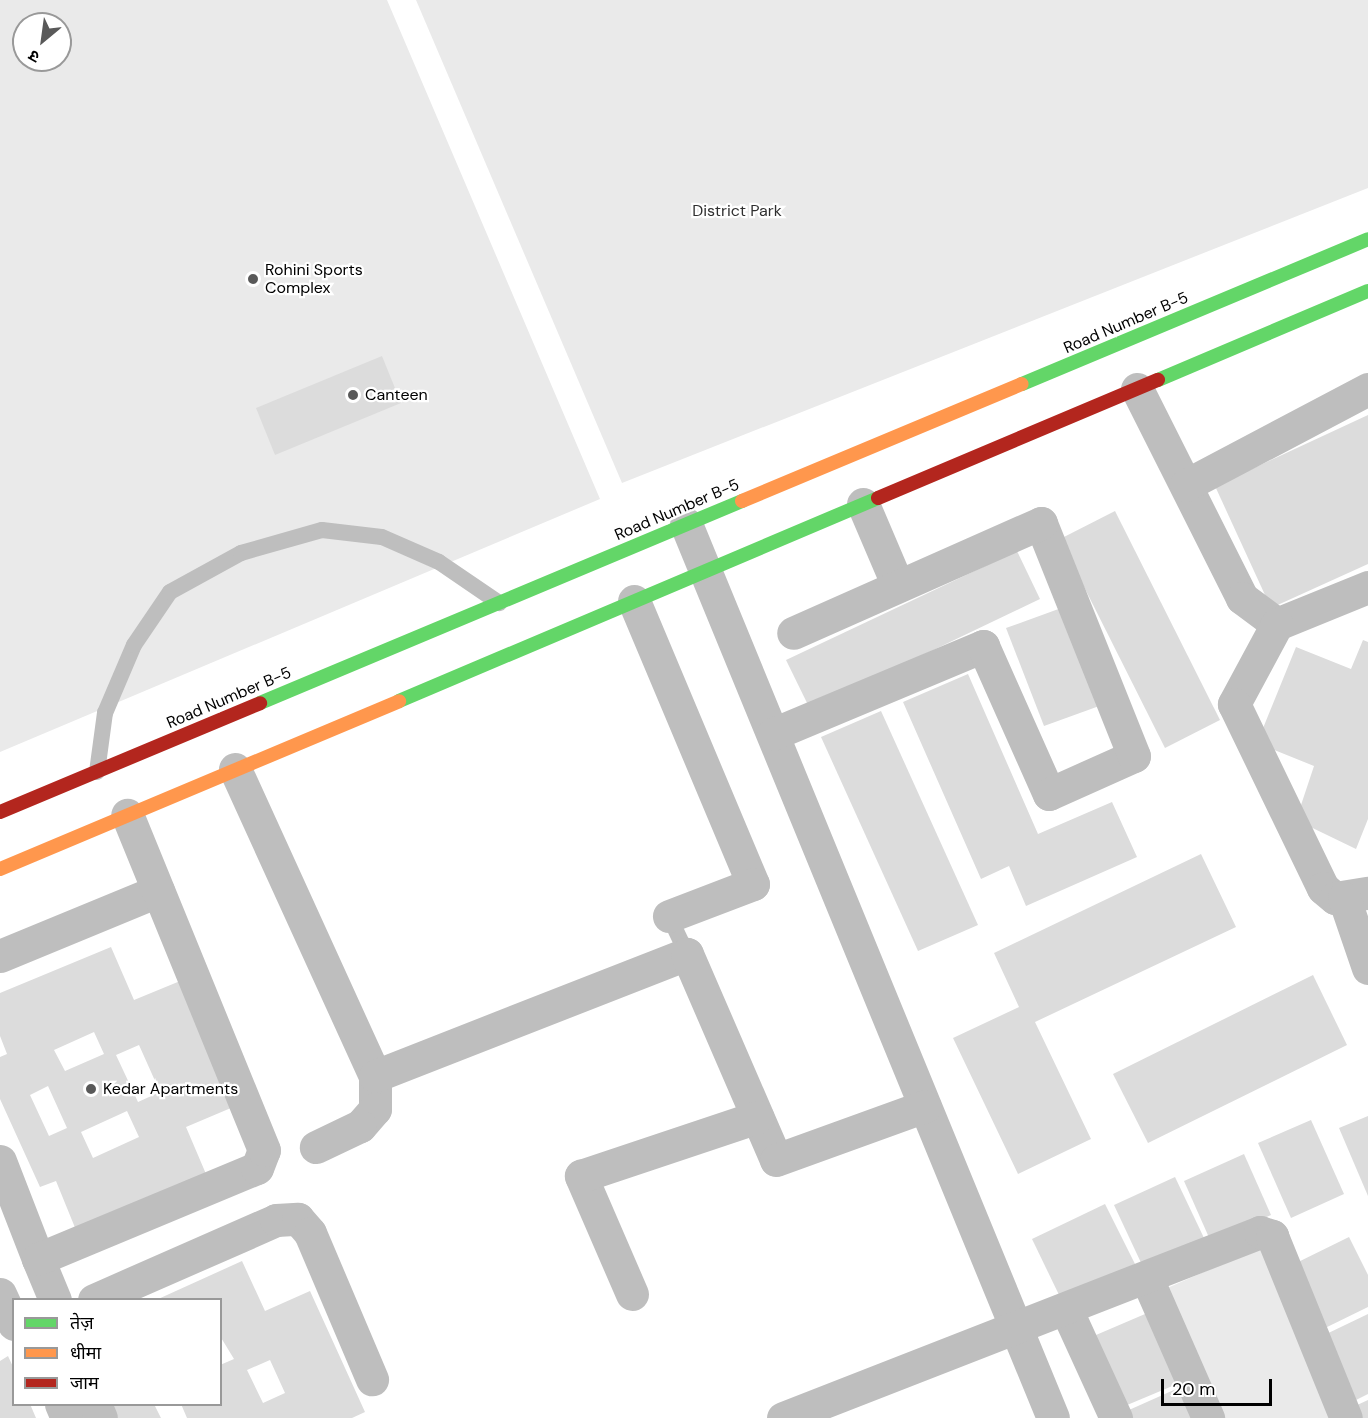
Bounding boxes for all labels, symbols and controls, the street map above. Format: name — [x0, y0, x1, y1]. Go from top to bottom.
north arrow — [12, 12, 72, 72]
text: उ — [25, 45, 43, 68]
park label: District Park — [692, 201, 782, 221]
place label: Rohini Sports Complex — [265, 260, 363, 298]
marker: Rohini Sports Complex — [246, 272, 260, 286]
street label: Road Number B-5 — [1061, 288, 1191, 358]
place label: Canteen — [365, 385, 428, 405]
marker: Canteen — [346, 388, 360, 402]
street label: Road Number B-5 — [612, 475, 742, 545]
street label: Road Number B-5 — [164, 663, 294, 733]
place label: Kedar Apartments — [103, 1079, 238, 1099]
marker: Kedar Apartments — [84, 1082, 98, 1096]
legend — [12, 1298, 222, 1406]
text: तेज़ — [70, 1311, 94, 1335]
text: धीमा — [70, 1341, 101, 1365]
scale bar — [1164, 1367, 1275, 1405]
text: जाम — [70, 1371, 99, 1395]
text: 20 m — [1172, 1377, 1215, 1401]

